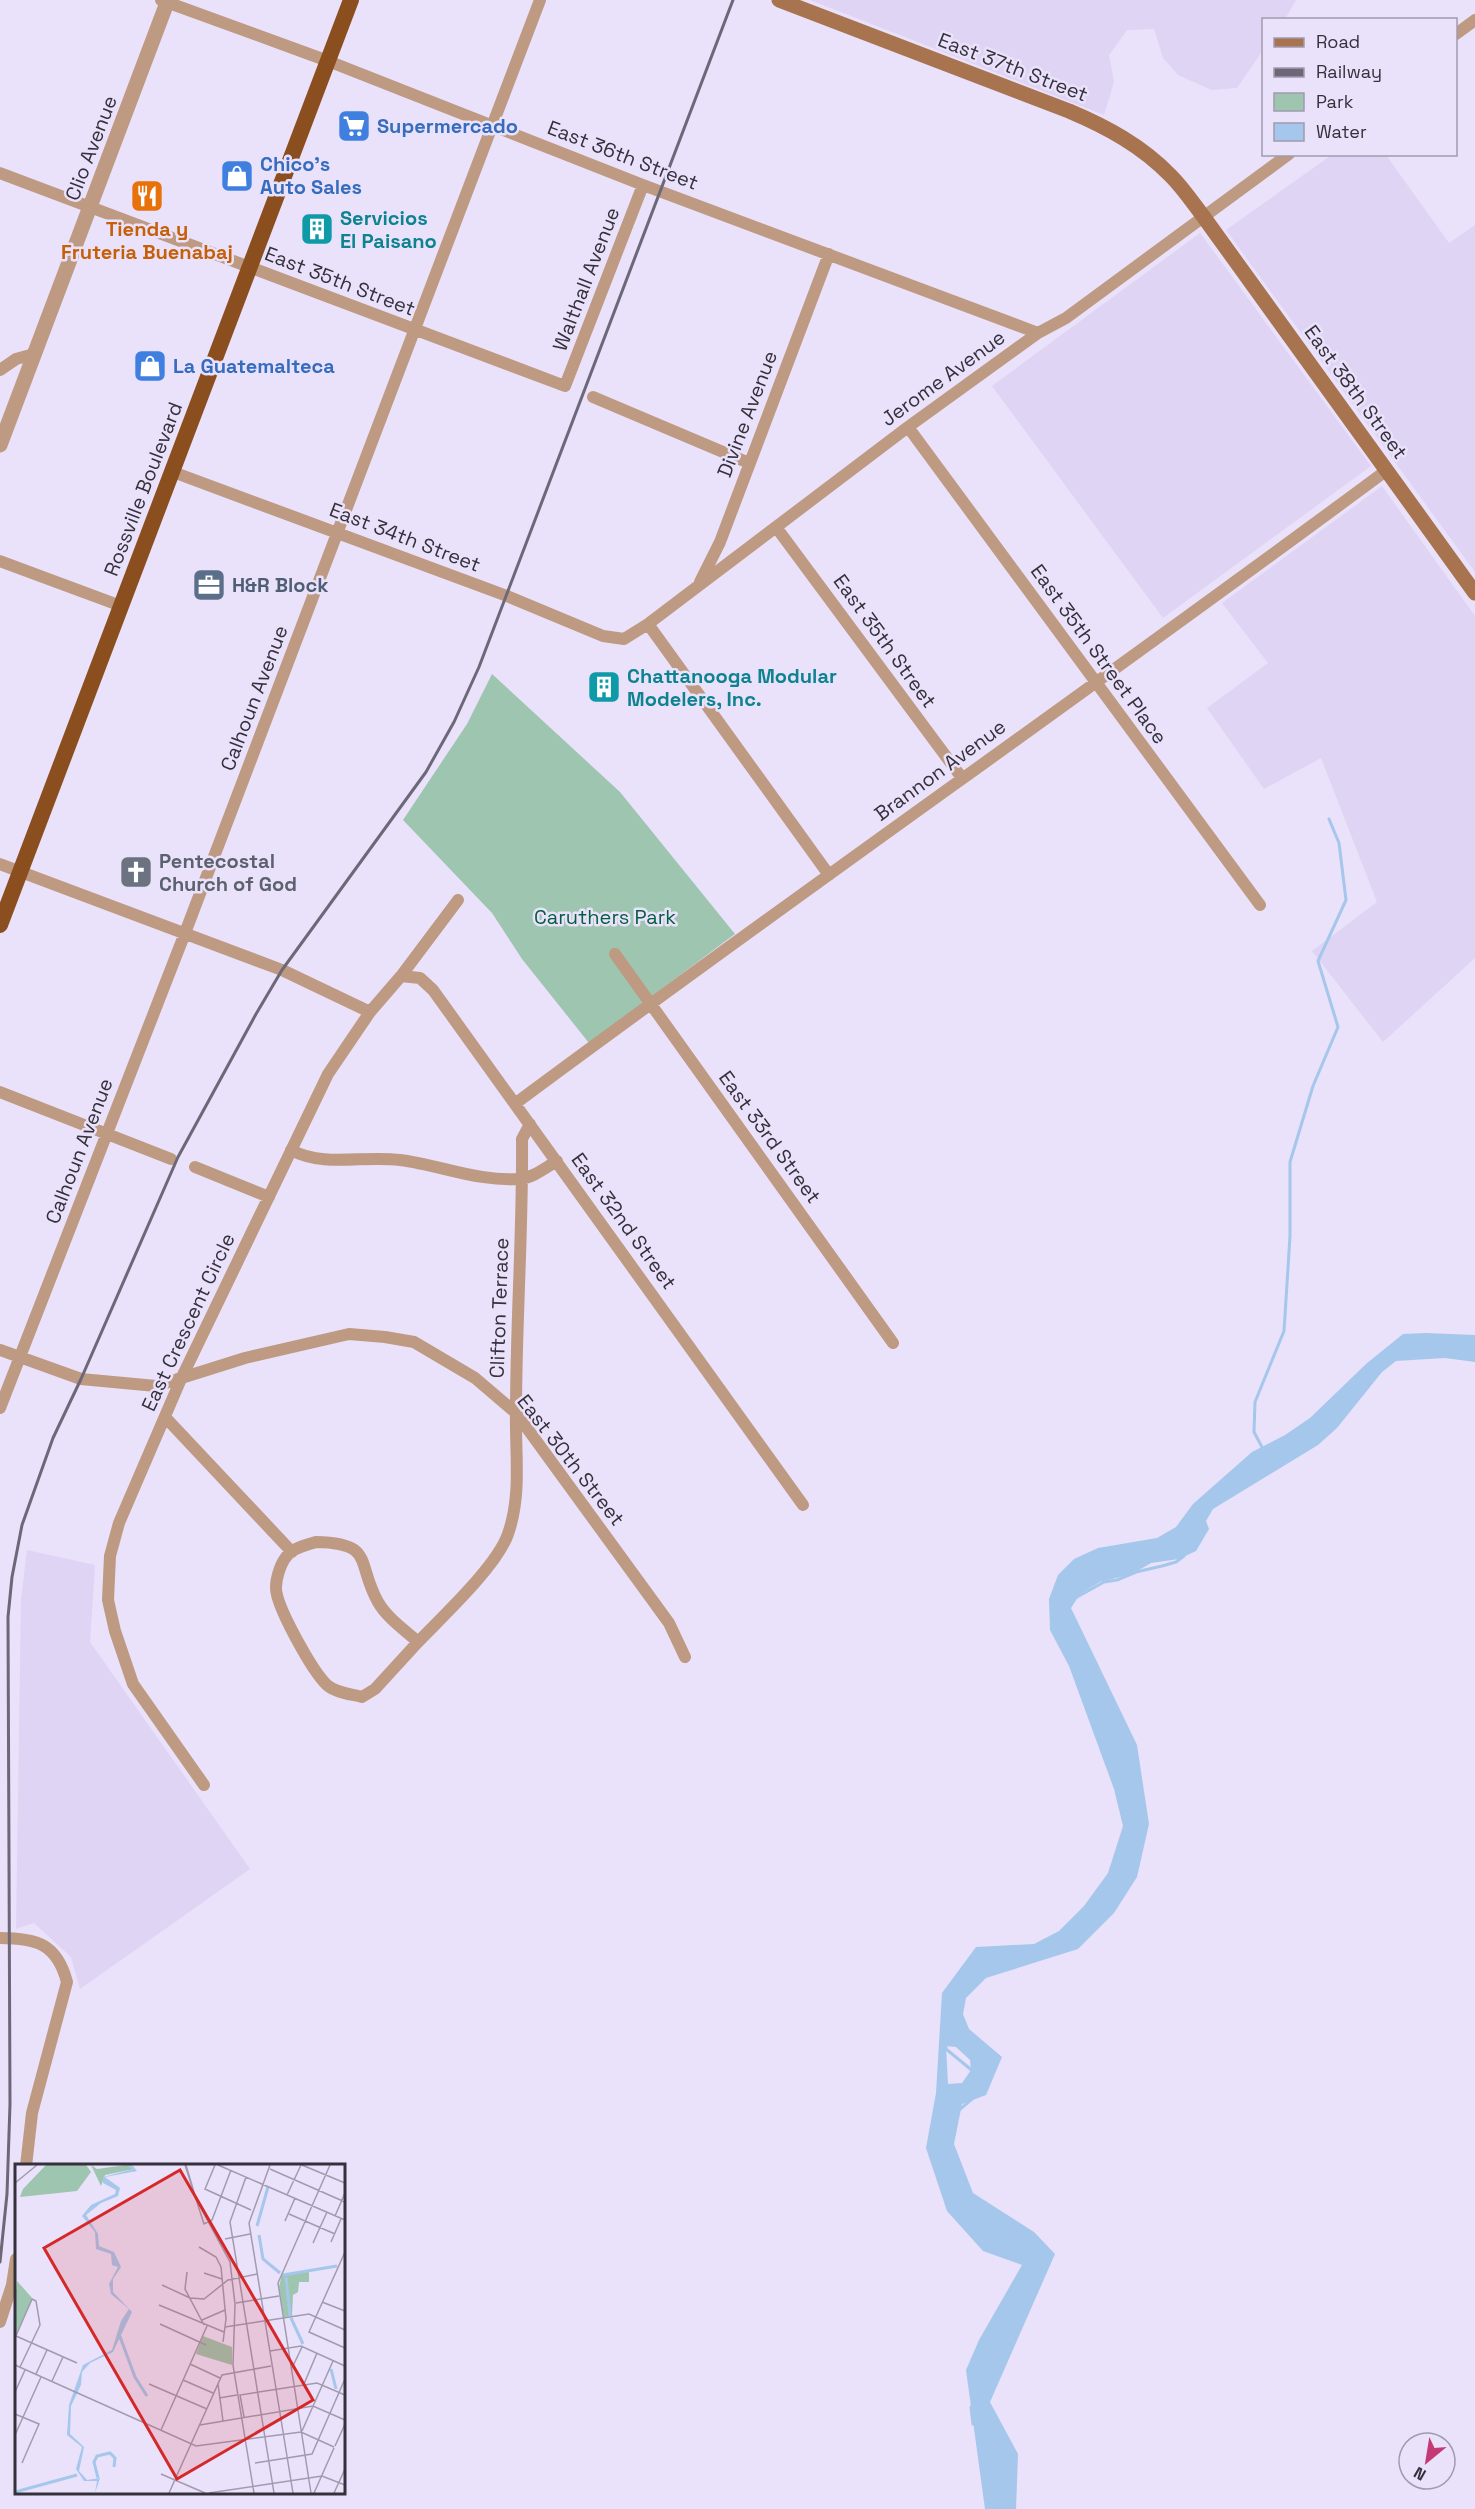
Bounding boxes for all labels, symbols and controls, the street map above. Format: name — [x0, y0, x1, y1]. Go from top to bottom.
legend — [1262, 18, 1457, 156]
street label: East 37th Street — [934, 26, 1092, 108]
text: Road — [1316, 30, 1360, 53]
text: Railway — [1316, 60, 1382, 83]
text: Park — [1316, 90, 1354, 113]
street label: Clio Avenue — [59, 92, 123, 204]
supermarket icon: Supermercado — [336, 108, 372, 144]
place label: Supermercado — [377, 113, 518, 139]
street label: East 36th Street — [544, 114, 702, 196]
text: Water — [1316, 120, 1367, 143]
place label: Chico's Auto Sales — [260, 151, 362, 200]
shop icon: Chico's Auto Sales — [219, 158, 255, 194]
restaurant icon: Tienda y Fruteria Buenabaj — [129, 178, 165, 214]
street label: Walthall Avenue — [547, 203, 625, 355]
place label: Servicios El Paisano — [340, 205, 437, 254]
building icon: Servicios El Paisano — [299, 211, 335, 247]
place label: Tienda y Fruteria Buenabaj — [61, 216, 233, 265]
street label: East 35th Street — [261, 240, 419, 322]
street label: East 38th Street — [1299, 320, 1413, 464]
street label: Jerome Avenue — [876, 324, 1010, 432]
street label: Divine Avenue — [711, 347, 783, 481]
shop icon: La Guatemalteca — [132, 348, 168, 384]
place label: La Guatemalteca — [173, 353, 335, 379]
street label: Rossville Boulevard — [98, 398, 188, 580]
street label: East 34th Street — [326, 496, 484, 578]
street label: East 35th Street Place — [1025, 559, 1173, 749]
office icon: H&R Block — [191, 567, 227, 603]
street label: East 35th Street — [828, 569, 942, 713]
place label: H&R Block — [232, 572, 329, 598]
street label: Calhoun Avenue — [214, 622, 294, 774]
place label: Chattanooga Modular Modelers, Inc. — [627, 663, 837, 712]
building icon: Chattanooga Modular Modelers, Inc. — [586, 669, 622, 705]
street label: Brannon Avenue — [869, 713, 1011, 827]
place label: Pentecostal Church of God — [159, 848, 297, 897]
church icon: Pentecostal Church of God — [118, 854, 154, 890]
park label: Caruthers Park — [534, 904, 676, 930]
street label: East 33rd Street — [713, 1066, 827, 1208]
street label: Calhoun Avenue — [39, 1075, 119, 1227]
street label: East 32nd Street — [566, 1147, 682, 1295]
street label: East Crescent Circle — [135, 1229, 241, 1415]
street label: Clifton Terrace — [484, 1237, 514, 1379]
street label: East 30th Street — [512, 1389, 630, 1531]
inset map — [15, 2164, 345, 2494]
north arrow — [1397, 2431, 1457, 2491]
text: N — [1410, 2462, 1430, 2485]

